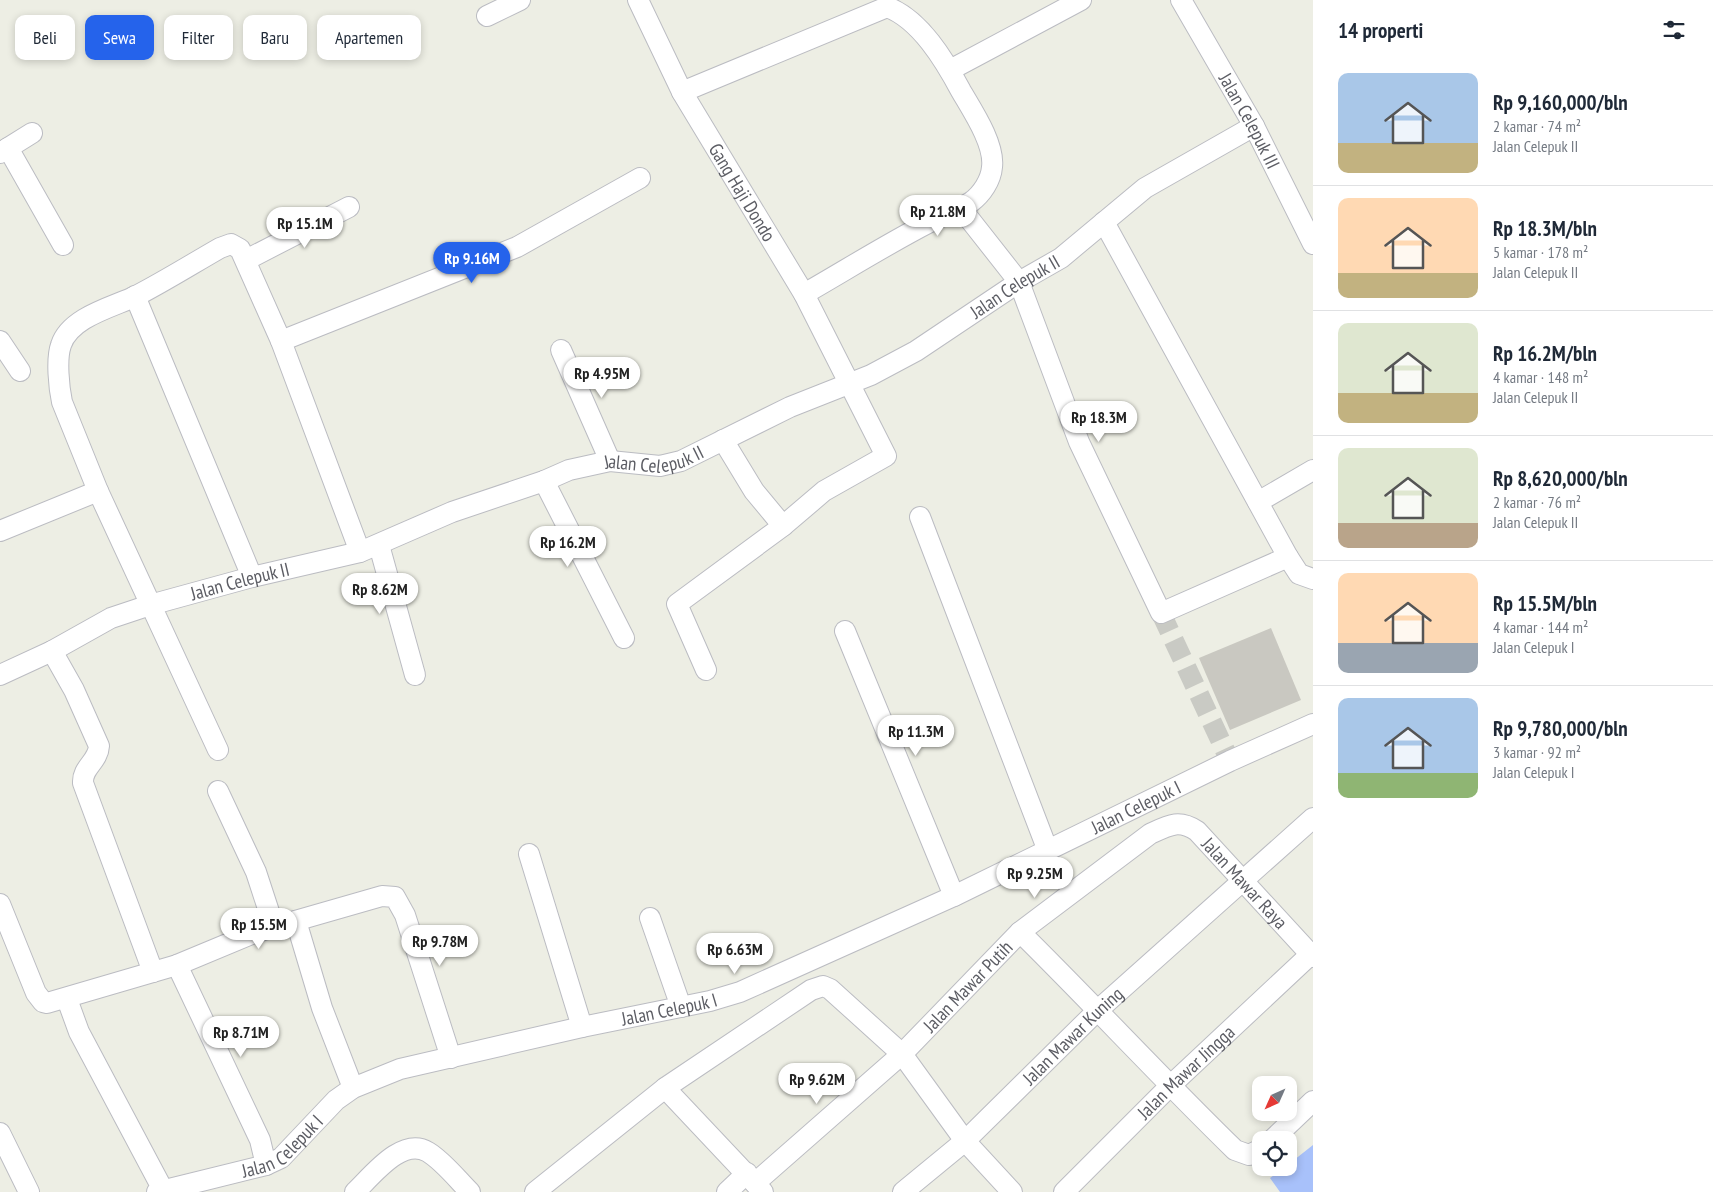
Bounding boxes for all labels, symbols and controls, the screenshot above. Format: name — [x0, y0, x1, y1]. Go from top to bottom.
chip: Beli — [15, 15, 75, 60]
chip: Sewa — [85, 15, 154, 60]
chip: Filter — [164, 15, 233, 60]
chip: Baru — [243, 15, 307, 60]
chip: Apartemen — [317, 15, 421, 60]
icon: filters — [1660, 16, 1688, 44]
text: 14 properti — [1338, 17, 1423, 44]
street label: Jalan Celepuk III — [1213, 68, 1285, 173]
text: Rp 9,160,000/bln — [1493, 89, 1628, 116]
icon: home — [1378, 93, 1438, 153]
text: 2 kamar · 74 m² — [1493, 116, 1581, 136]
text: Jalan Celepuk II — [1493, 136, 1578, 156]
street label: Gang Haji Dondo — [704, 139, 781, 246]
pin: Rp 21.8M — [886, 194, 990, 237]
text: Rp 21.8M — [910, 201, 966, 221]
pin: Rp 15.1M — [253, 206, 357, 249]
text: Rp 15.1M — [277, 213, 333, 233]
text: Rp 18.3M/bln — [1493, 215, 1597, 242]
icon: home — [1378, 218, 1438, 278]
pin: Rp 9.16M — [420, 242, 524, 284]
text: 5 kamar · 178 m² — [1493, 242, 1588, 262]
text: Rp 9.16M — [444, 248, 500, 268]
street label: Jalan Celepuk II — [965, 249, 1064, 324]
text: Jalan Celepuk II — [1493, 262, 1578, 282]
text: Rp 16.2M/bln — [1493, 340, 1597, 367]
icon: home — [1378, 343, 1438, 403]
pin: Rp 4.95M — [550, 356, 654, 399]
text: Rp 4.95M — [574, 363, 630, 383]
text: 4 kamar · 148 m² — [1493, 367, 1588, 387]
text: Jalan Celepuk II — [1493, 387, 1578, 407]
pin: Rp 18.3M — [1047, 400, 1151, 443]
text: Rp 18.3M — [1071, 407, 1127, 427]
street label: Jalan Celepuk II — [601, 440, 707, 478]
text: Rp 8,620,000/bln — [1493, 465, 1628, 492]
icon: home — [1378, 468, 1438, 528]
text: 2 kamar · 76 m² — [1493, 492, 1581, 512]
text: Jalan Celepuk II — [1493, 512, 1578, 532]
pin: Rp 16.2M — [516, 526, 620, 568]
text: Rp 16.2M — [540, 532, 596, 552]
street label: Jalan Celepuk II — [187, 557, 292, 606]
pin: Rp 8.62M — [328, 572, 432, 615]
text: Rp 8.62M — [352, 579, 408, 599]
text: Rp 15.5M/bln — [1493, 590, 1597, 617]
icon: home — [1378, 593, 1438, 653]
text: 4 kamar · 144 m² — [1493, 617, 1588, 637]
text: Jalan Celepuk I — [1493, 637, 1574, 657]
pin: Rp 11.3M — [864, 714, 968, 757]
text: Rp 9,780,000/bln — [1493, 715, 1628, 742]
icon: home — [1378, 718, 1438, 778]
text: Rp 11.3M — [888, 721, 944, 741]
text: 3 kamar · 92 m² — [1493, 742, 1581, 762]
text: Jalan Celepuk I — [1493, 762, 1574, 782]
street label: Jalan Celepuk I — [1086, 775, 1185, 840]
street label: Jalan Mawar Raya — [1196, 831, 1293, 934]
pin: Rp 9.25M — [983, 856, 1087, 899]
text: Rp 9.25M — [1007, 863, 1063, 883]
pin: Rp 15.5M — [207, 908, 311, 950]
text: Rp 15.5M — [231, 914, 287, 934]
pin: Rp 9.78M — [388, 924, 492, 967]
text: Rp 9.78M — [412, 931, 468, 951]
pin: Rp 6.63M — [683, 932, 787, 975]
street label: Jalan Mawar Putih — [917, 935, 1017, 1038]
text: Rp 6.63M — [707, 939, 763, 959]
street label: Jalan Mawar Kuning — [1017, 981, 1128, 1090]
street label: Jalan Celepuk I — [618, 988, 720, 1031]
pin: Rp 8.71M — [189, 1016, 293, 1058]
street label: Jalan Mawar Jingga — [1131, 1020, 1239, 1125]
text: Rp 8.71M — [213, 1022, 269, 1042]
pin: Rp 9.62M — [765, 1062, 869, 1105]
text: Rp 9.62M — [789, 1069, 845, 1089]
north arrow — [1252, 1076, 1298, 1121]
map controls — [1252, 1076, 1297, 1176]
street label: Jalan Celepuk I — [238, 1109, 328, 1183]
button: locate — [1252, 1131, 1297, 1176]

